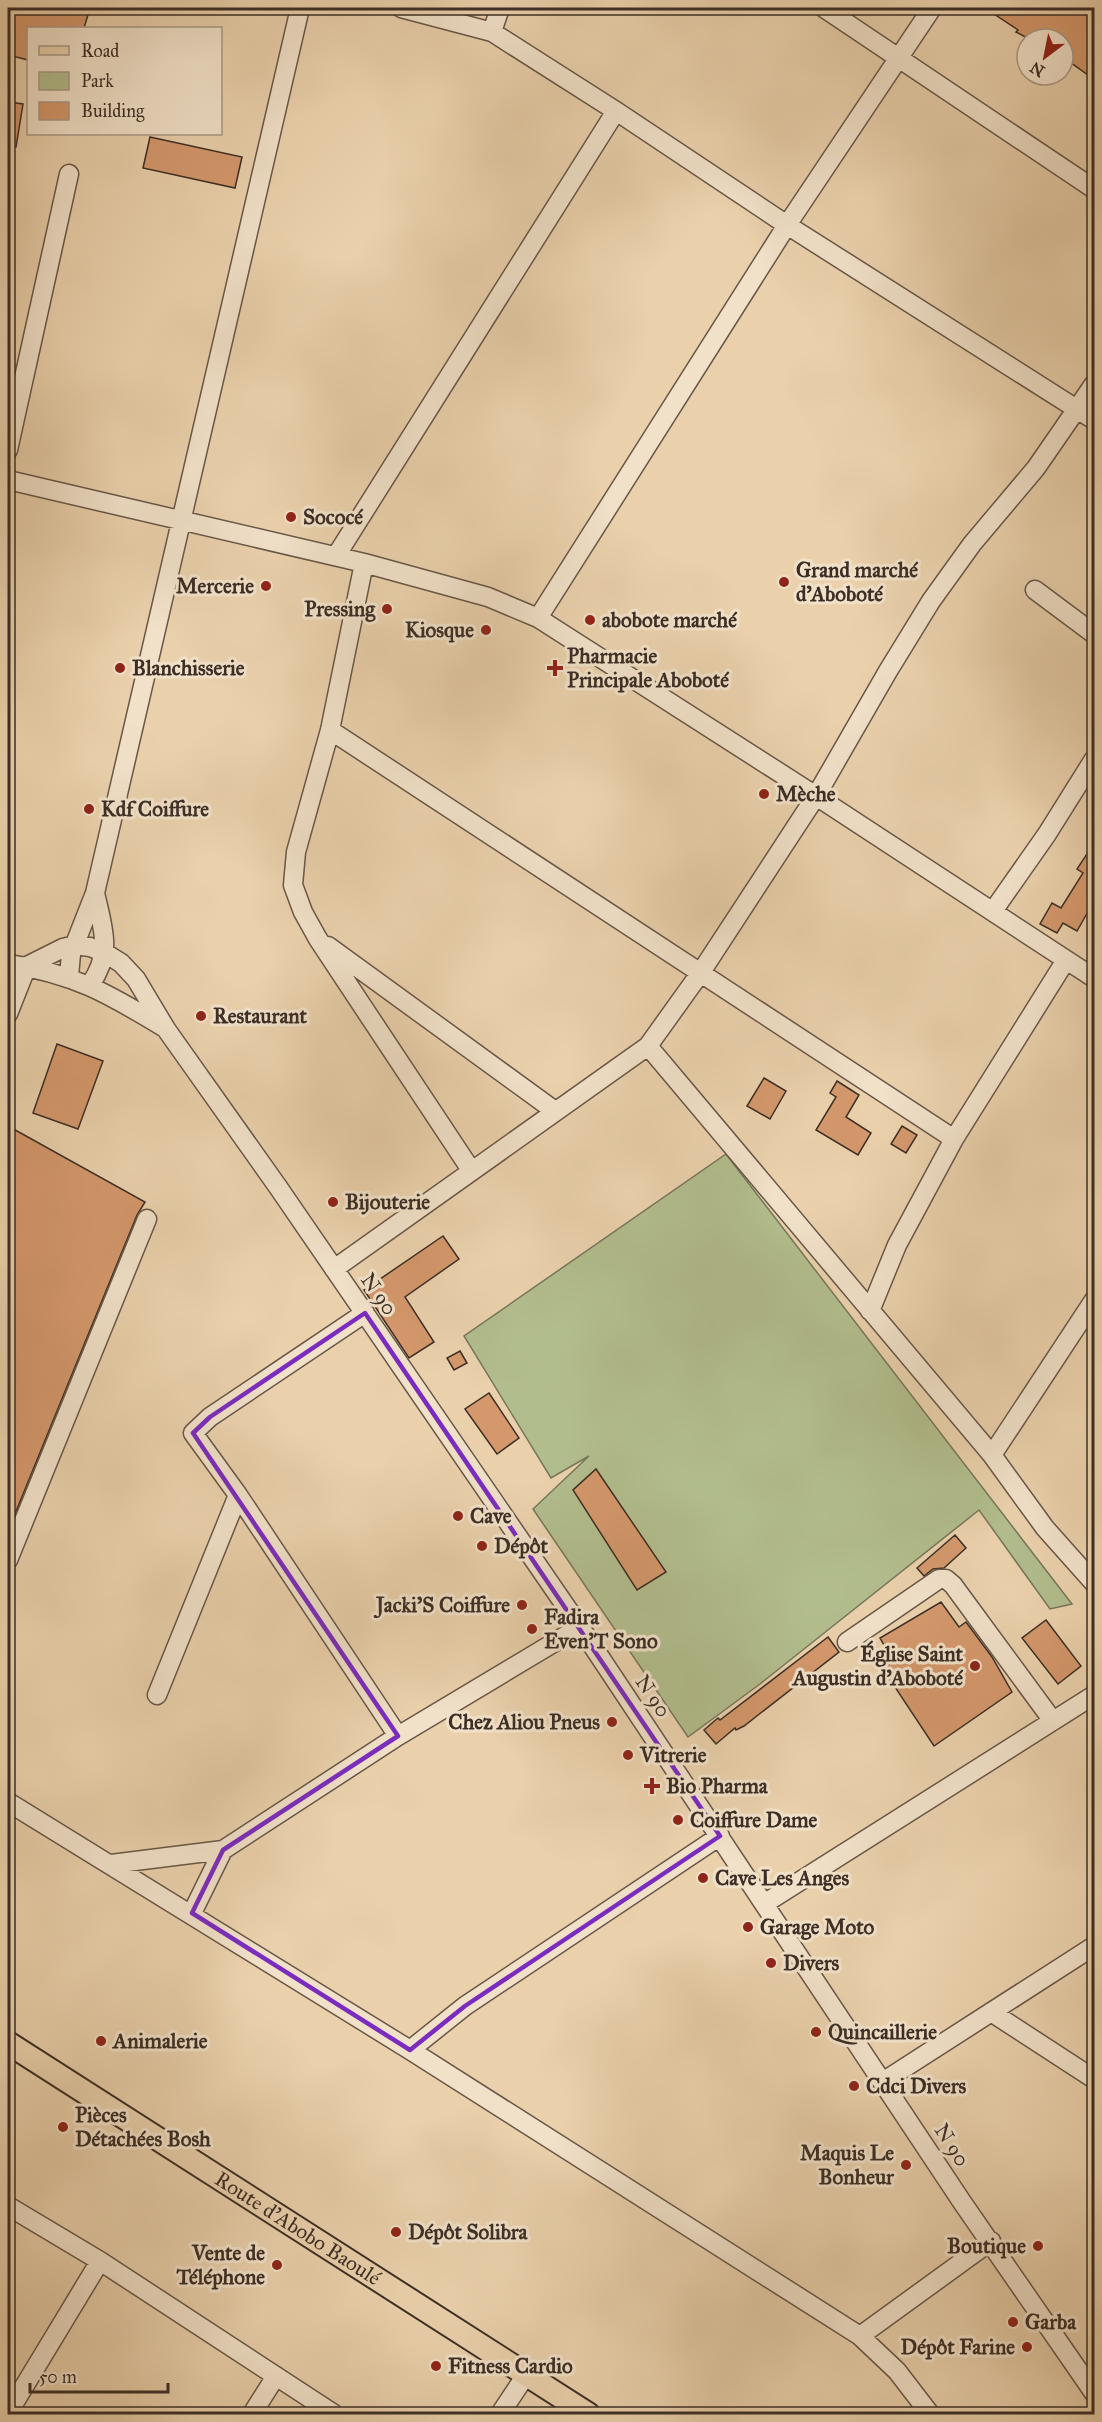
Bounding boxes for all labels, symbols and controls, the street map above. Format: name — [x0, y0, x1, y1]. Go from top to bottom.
legend — [27, 27, 222, 135]
north arrow — [1015, 27, 1075, 87]
text: Road — [81, 40, 119, 62]
text: N — [1026, 57, 1048, 81]
text: Park — [81, 70, 114, 92]
text: Building — [81, 100, 145, 123]
place label: Sococé — [303, 504, 363, 530]
marker: Sococé — [284, 510, 298, 524]
place label: Grand marché d’Aboboté — [796, 557, 918, 607]
place label: Mercerie — [176, 573, 254, 599]
marker: Grand marché d’Aboboté — [777, 575, 791, 589]
marker: Mercerie — [259, 579, 273, 593]
place label: Pressing — [304, 596, 376, 622]
marker: Pressing — [380, 602, 394, 616]
place label: abobote marché — [602, 607, 737, 633]
marker: abobote marché — [583, 613, 597, 627]
place label: Kiosque — [405, 617, 474, 643]
marker: Kiosque — [479, 623, 493, 637]
place label: Pharmacie Principale Aboboté — [567, 643, 729, 693]
place label: Blanchisserie — [132, 655, 245, 681]
marker: Blanchisserie — [113, 661, 127, 675]
marker: Pharmacie Principale Aboboté — [548, 661, 562, 675]
place label: Mèche — [776, 781, 836, 807]
marker: Mèche — [757, 787, 771, 801]
place label: Kdf Coiffure — [101, 796, 209, 822]
marker: Kdf Coiffure — [82, 802, 96, 816]
place label: Restaurant — [213, 1003, 308, 1029]
marker: Restaurant — [194, 1009, 208, 1023]
place label: Bijouterie — [345, 1189, 430, 1215]
marker: Bijouterie — [326, 1195, 340, 1209]
street label: N 90 — [355, 1268, 403, 1320]
place label: Cave — [470, 1503, 512, 1529]
marker: Cave — [451, 1509, 465, 1523]
place label: Dépôt — [494, 1533, 549, 1559]
marker: Dépôt — [475, 1539, 489, 1553]
place label: Jacki'S Coiffure — [373, 1592, 510, 1619]
marker: Jacki'S Coiffure — [515, 1598, 529, 1612]
place label: Fadira Even'T Sono — [544, 1604, 658, 1654]
marker: Fadira Even'T Sono — [525, 1622, 539, 1636]
place label: Église Saint Augustin d’Aboboté — [791, 1640, 964, 1691]
marker: Église Saint Augustin d’Aboboté — [968, 1659, 982, 1673]
street label: N 90 — [629, 1670, 677, 1722]
place label: Chez Aliou Pneus — [448, 1709, 600, 1735]
marker: Chez Aliou Pneus — [605, 1715, 619, 1729]
place label: Vitrerie — [639, 1742, 707, 1768]
marker: Vitrerie — [621, 1748, 635, 1762]
place label: Bio Pharma — [666, 1773, 769, 1799]
marker: Bio Pharma — [643, 1777, 661, 1795]
place label: Coiffure Dame — [690, 1807, 818, 1833]
marker: Coiffure Dame — [671, 1813, 685, 1827]
place label: Cave Les Anges — [715, 1865, 850, 1891]
marker: Cave Les Anges — [696, 1871, 710, 1885]
place label: Garage Moto — [760, 1914, 875, 1940]
marker: Garage Moto — [741, 1920, 755, 1934]
place label: Divers — [783, 1950, 840, 1976]
marker: Divers — [764, 1956, 778, 1970]
place label: Quincaillerie — [828, 2019, 937, 2045]
marker: Quincaillerie — [809, 2025, 823, 2039]
place label: Animalerie — [111, 2028, 208, 2054]
marker: Animalerie — [94, 2034, 108, 2048]
place label: Cdci Divers — [866, 2073, 967, 2099]
marker: Cdci Divers — [847, 2079, 861, 2093]
place label: Pièces Détachées Bosh — [75, 2102, 211, 2152]
street label: N 90 — [929, 2119, 975, 2171]
marker: Pièces Détachées Bosh — [56, 2120, 70, 2134]
place label: Maquis Le Bonheur — [800, 2140, 895, 2190]
marker: Maquis Le Bonheur — [899, 2158, 913, 2172]
street label: Route d'Abobo Baoulé — [210, 2166, 386, 2291]
place label: Dépôt Solibra — [408, 2219, 529, 2245]
marker: Dépôt Solibra — [389, 2225, 403, 2239]
place label: Boutique — [947, 2233, 1026, 2259]
marker: Boutique — [1031, 2239, 1045, 2253]
place label: Vente de Téléphone — [175, 2240, 265, 2290]
marker: Vente de Téléphone — [270, 2258, 284, 2272]
place label: Garba — [1025, 2309, 1077, 2335]
marker: Garba — [1006, 2315, 1020, 2329]
place label: Dépôt Farine — [901, 2334, 1015, 2360]
marker: Dépôt Farine — [1020, 2340, 1034, 2354]
place label: Fitness Cardio — [448, 2353, 573, 2379]
scale bar — [30, 2356, 168, 2394]
marker: Fitness Cardio — [429, 2359, 443, 2373]
text: 50 m — [39, 2366, 77, 2388]

